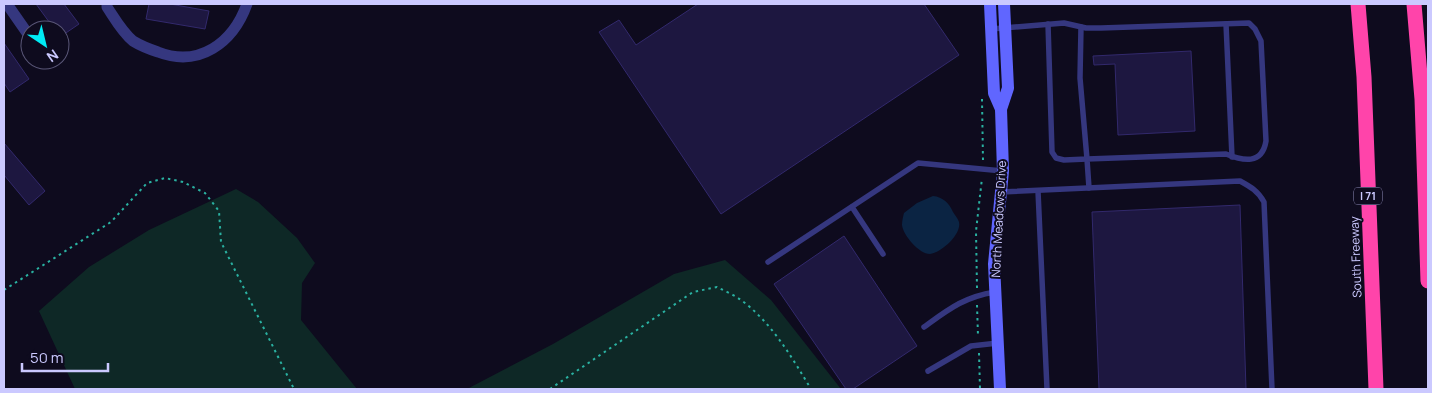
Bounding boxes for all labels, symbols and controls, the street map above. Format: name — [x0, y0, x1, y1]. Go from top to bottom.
north arrow — [20, 20, 70, 70]
text: N — [43, 45, 62, 67]
street label: North Meadows Drive — [987, 160, 1010, 278]
road number: I 71 — [1354, 188, 1382, 205]
street label: South Freeway — [1346, 215, 1365, 298]
scale bar — [22, 340, 109, 372]
text: 50 m — [30, 347, 64, 368]

